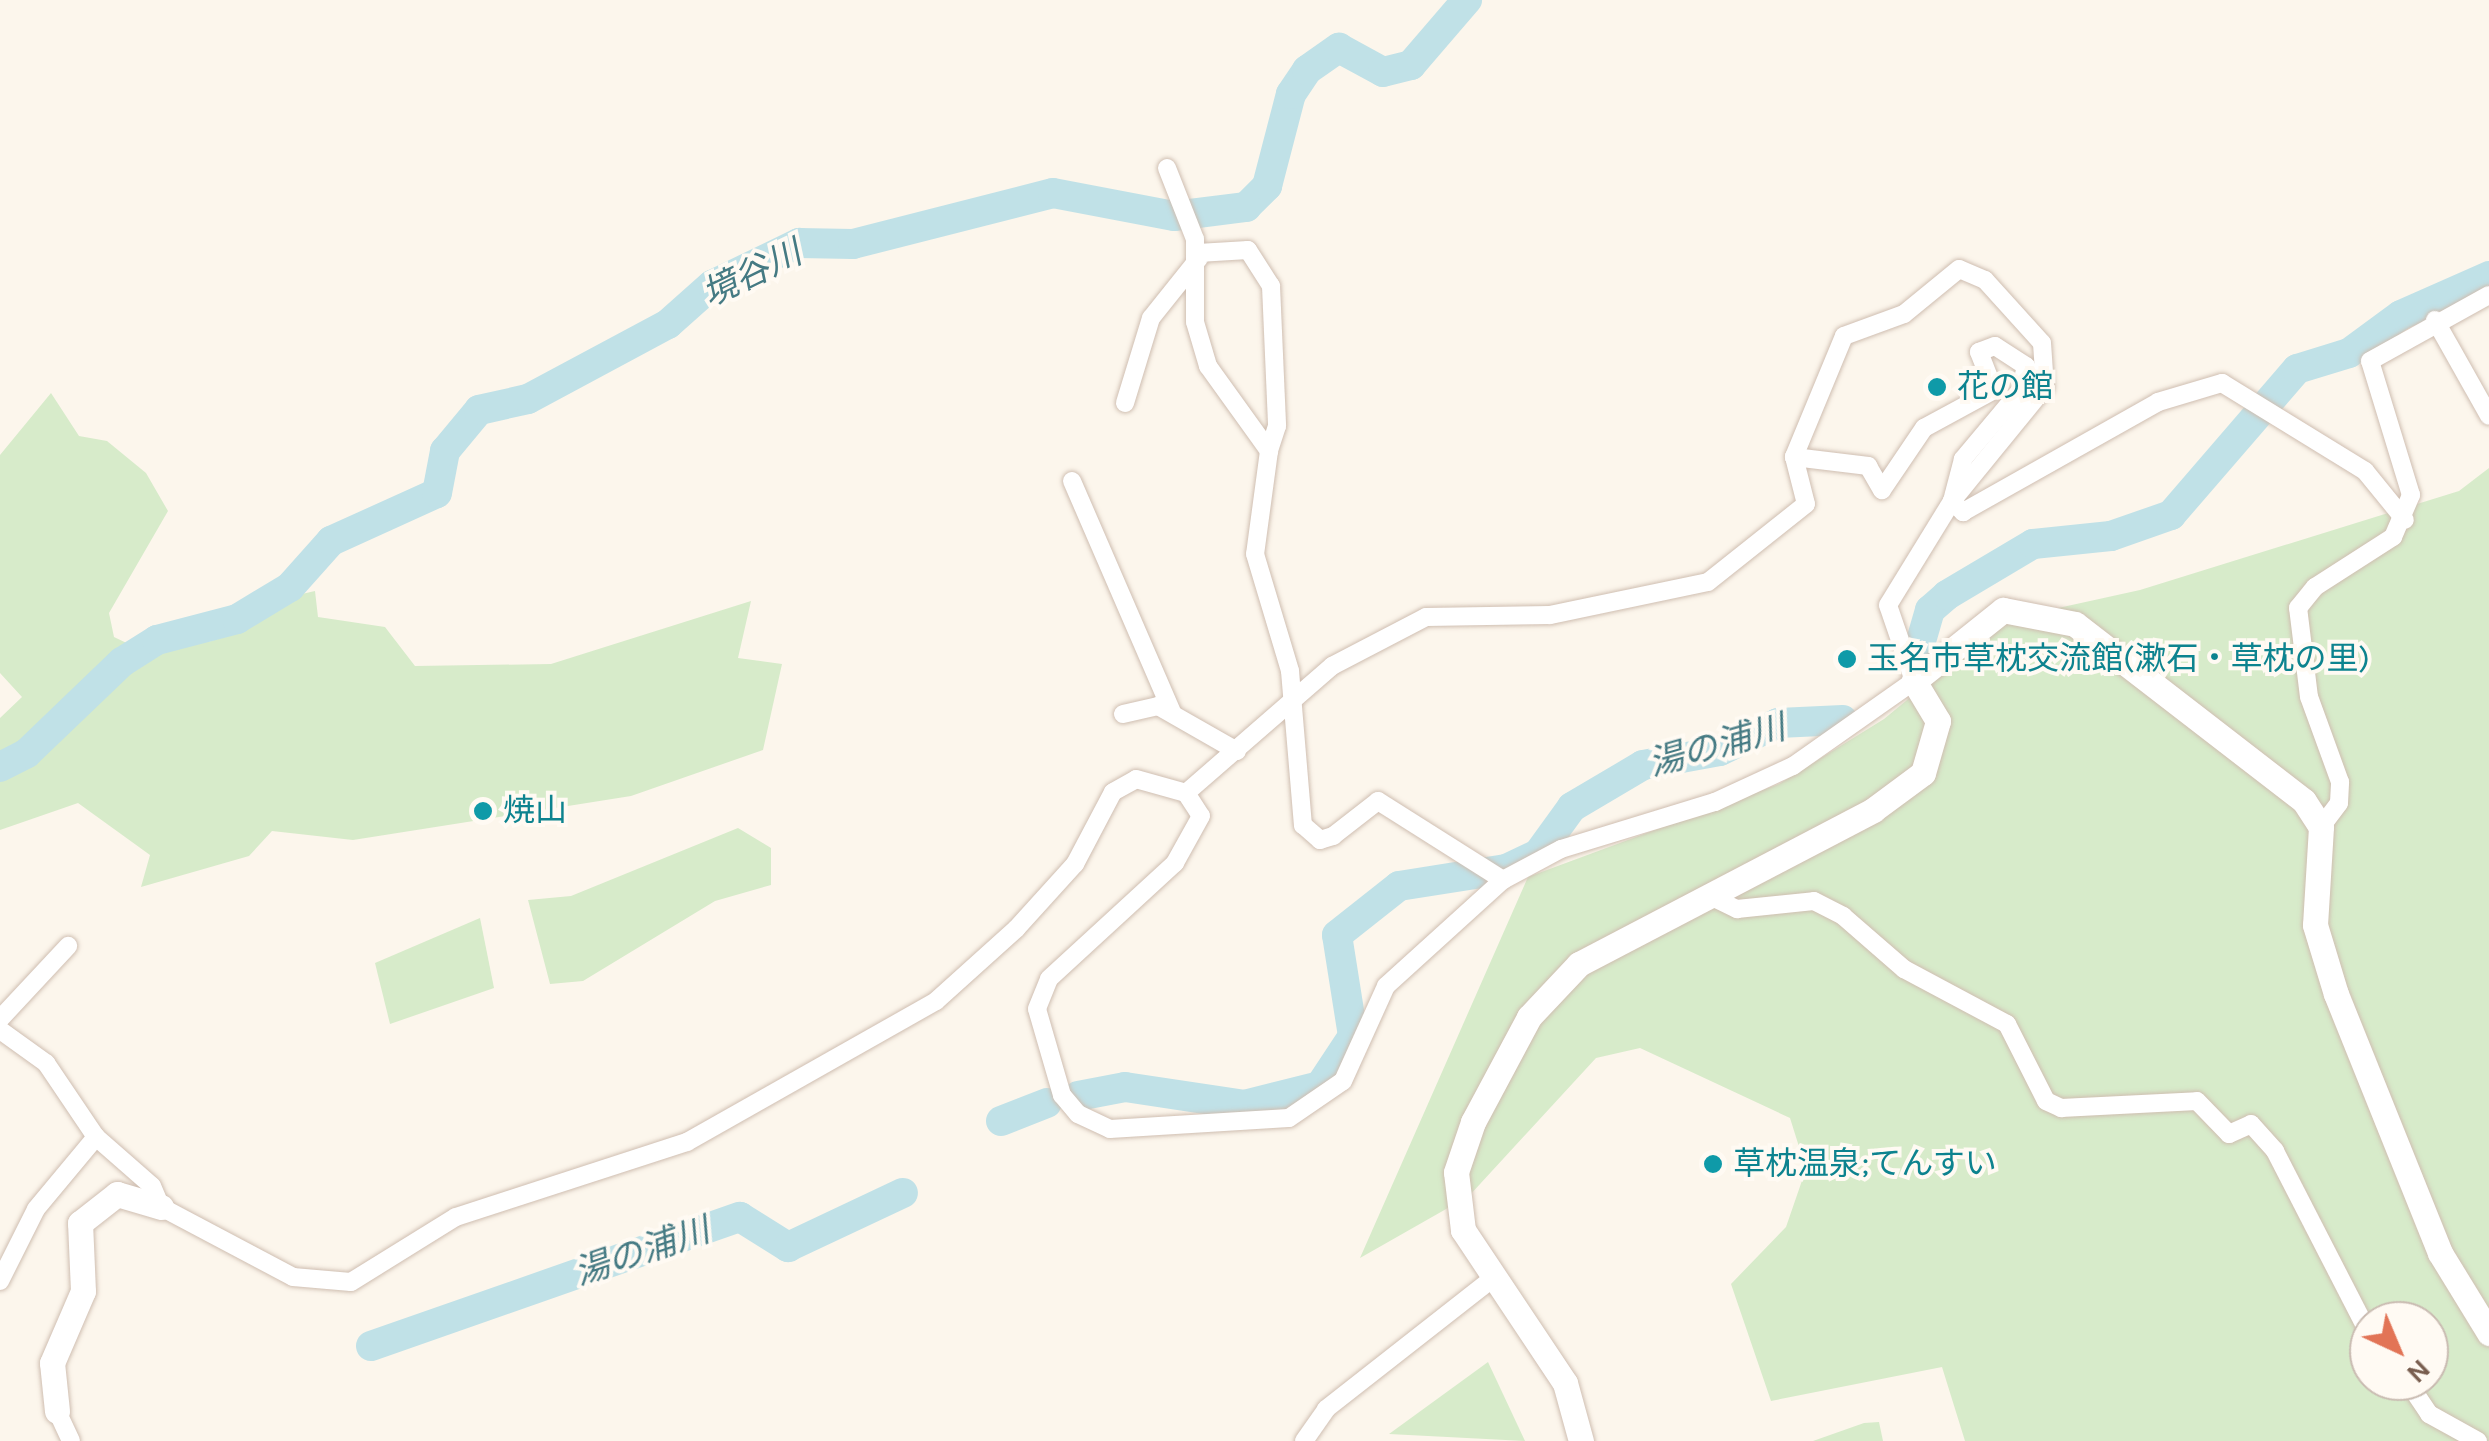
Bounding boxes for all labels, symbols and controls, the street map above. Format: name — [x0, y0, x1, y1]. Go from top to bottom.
water label: 境谷川 — [696, 232, 808, 316]
place label: 花の館 — [1957, 368, 2053, 406]
marker: 花の館 — [1926, 376, 1948, 398]
place label: 玉名市草枕交流館(漱石・草枕の里) — [1867, 640, 2370, 678]
marker: 玉名市草枕交流館(漱石・草枕の里) — [1836, 648, 1858, 670]
water label: 湯の浦川 — [1644, 707, 1790, 785]
place label: 焼山 — [503, 792, 567, 830]
marker: 焼山 — [472, 800, 494, 822]
place label: 草枕温泉;てんすい — [1733, 1145, 1997, 1183]
marker: 草枕温泉;てんすい — [1702, 1153, 1724, 1175]
water label: 湯の浦川 — [569, 1209, 715, 1295]
north arrow — [2349, 1301, 2449, 1401]
text: N — [2400, 1353, 2437, 1390]

